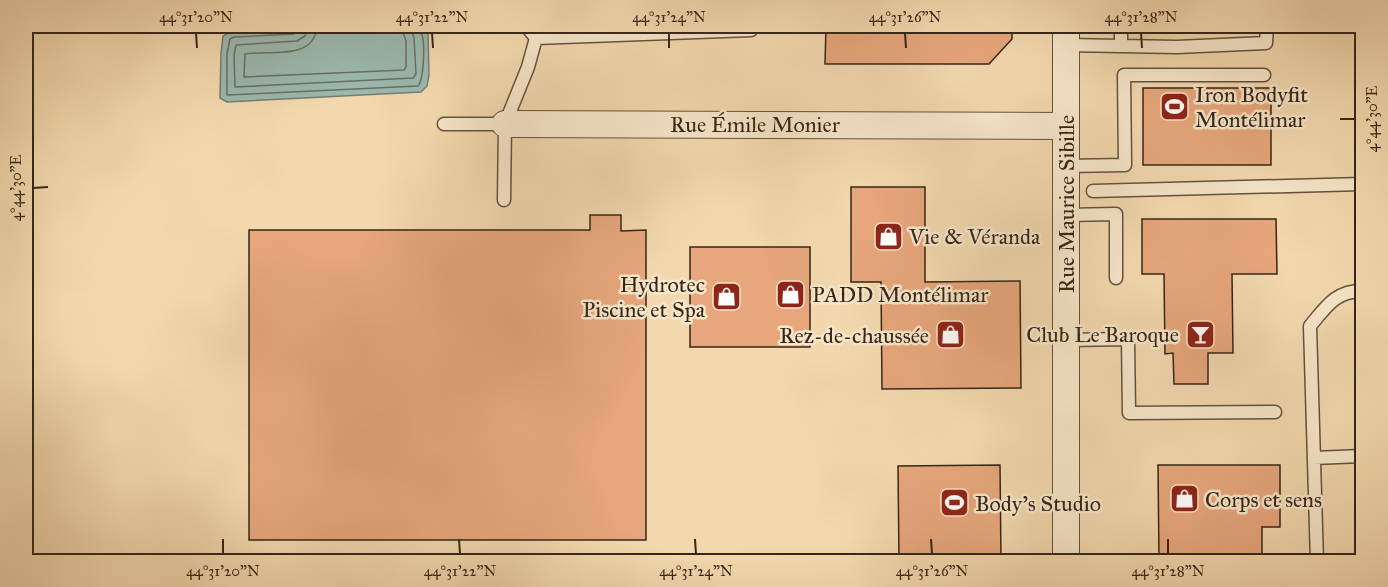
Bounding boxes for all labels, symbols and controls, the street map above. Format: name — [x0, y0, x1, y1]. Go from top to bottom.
text: 44°31'20"N — [159, 8, 233, 26]
text: 44°31'22"N — [396, 8, 468, 26]
text: 44°31'24"N — [632, 8, 706, 26]
text: 44°31'26"N — [869, 8, 942, 26]
text: 44°31'28"N — [1105, 8, 1178, 26]
place label: Iron Bodyfit Montélimar — [1195, 81, 1308, 133]
text: 4°44'30"E — [1363, 85, 1381, 152]
sports icon: Iron Bodyfit Montélimar — [1158, 91, 1190, 123]
street label: Rue Émile Monier — [670, 111, 841, 138]
street label: Rue Maurice Sibille — [1053, 115, 1080, 293]
text: 4°44'30"E — [7, 154, 25, 221]
shop icon: Vie & Véranda — [872, 220, 904, 252]
place label: Vie & Véranda — [908, 223, 1041, 250]
place label: Hydrotec Piscine et Spa — [583, 271, 706, 323]
shop icon: PADD Montélimar — [775, 278, 807, 310]
shop icon: Hydrotec Piscine et Spa — [710, 281, 742, 313]
place label: PADD Montélimar — [812, 281, 989, 308]
bar icon: Club Le Baroque — [1184, 318, 1216, 350]
shop icon: Rez-de-chaussée — [934, 319, 966, 351]
place label: Club Le Baroque — [1026, 321, 1179, 348]
place label: Rez-de-chaussée — [779, 322, 929, 349]
shop icon: Corps et sens — [1168, 483, 1200, 515]
place label: Corps et sens — [1205, 486, 1322, 513]
sports icon: Body's Studio — [938, 487, 970, 519]
place label: Body's Studio — [975, 490, 1101, 517]
text: 44°31'20"N — [186, 562, 260, 580]
text: 44°31'22"N — [424, 562, 496, 580]
text: 44°31'24"N — [659, 562, 733, 580]
text: 44°31'26"N — [896, 562, 969, 580]
text: 44°31'28"N — [1132, 562, 1205, 580]

